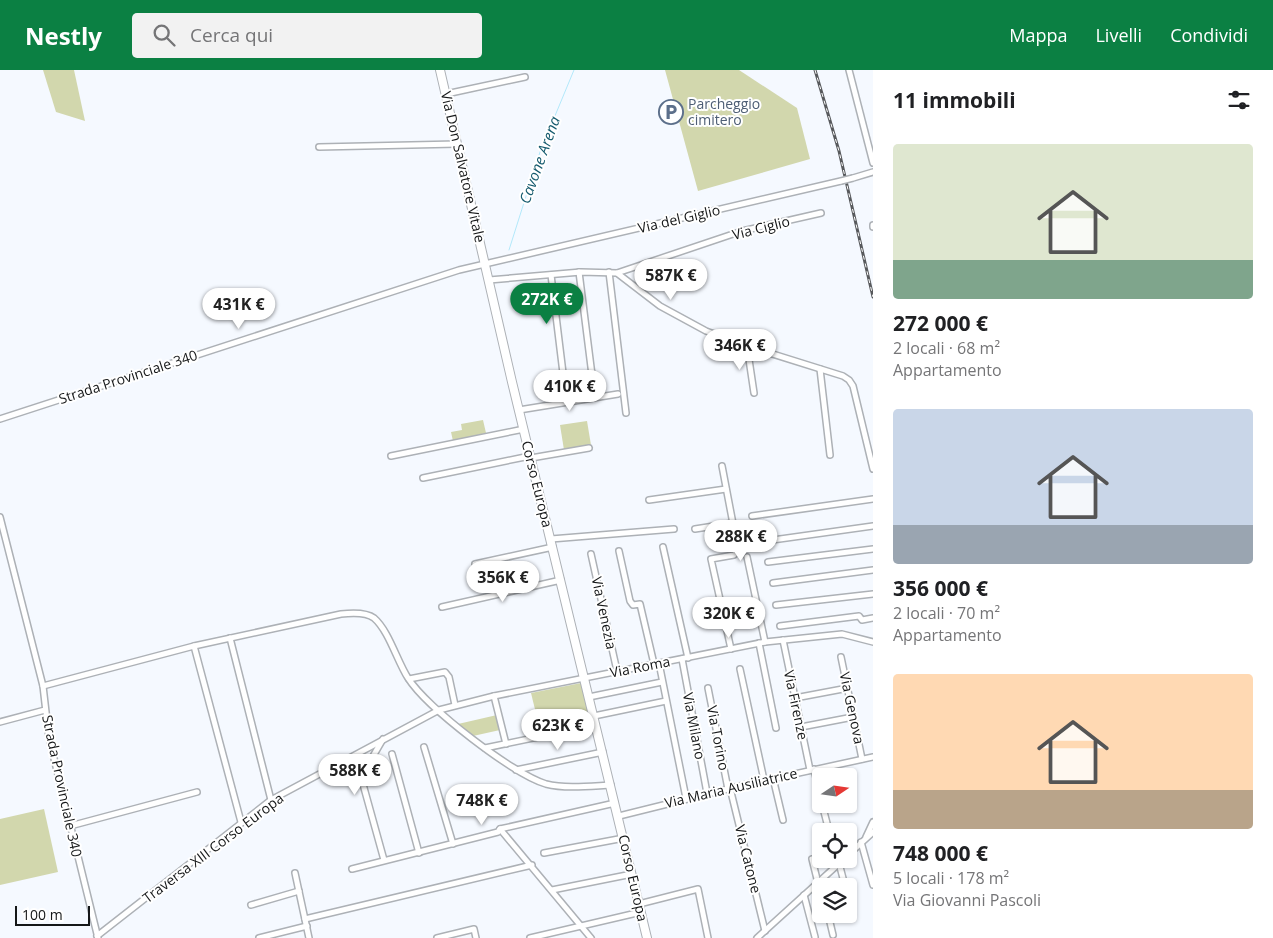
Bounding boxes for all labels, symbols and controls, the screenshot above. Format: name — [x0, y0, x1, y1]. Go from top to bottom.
search box — [132, 13, 482, 58]
text: Nestly — [25, 19, 102, 52]
icon: search — [150, 21, 178, 49]
text: Cerca qui — [190, 22, 273, 48]
text: Mappa — [1009, 23, 1067, 47]
text: Livelli — [1095, 23, 1142, 47]
text: Condividi — [1170, 23, 1248, 47]
text: 11 immobili — [893, 86, 1016, 114]
icon: filters — [1225, 86, 1253, 114]
street label: Via Don Salvatore Vitale — [437, 89, 490, 244]
place label: Parcheggio cimitero — [688, 94, 760, 129]
parking icon: Parcheggio cimitero — [658, 99, 684, 125]
water label: Cavone Arena — [514, 113, 564, 206]
icon: home — [1028, 177, 1118, 267]
street label: Via del Giglio — [636, 200, 722, 237]
street label: Via Ciglio — [730, 211, 792, 244]
pin: 587K € — [630, 258, 712, 301]
text: 587K € — [645, 264, 697, 286]
pin: 272K € — [506, 282, 588, 325]
pin: 431K € — [198, 288, 280, 330]
text: 272K € — [521, 288, 573, 310]
text: 431K € — [213, 293, 265, 315]
text: 272 000 € — [893, 309, 988, 337]
pin: 346K € — [699, 328, 781, 371]
text: 346K € — [714, 334, 766, 356]
text: 2 locali · 68 m² — [893, 337, 1000, 359]
street label: Strada Provinciale 340 — [56, 345, 200, 408]
text: Appartamento — [893, 359, 1002, 381]
pin: 410K € — [529, 370, 611, 412]
text: 410K € — [544, 375, 596, 397]
street label: Corso Europa — [518, 439, 557, 529]
icon: home — [1028, 442, 1118, 532]
pin: 288K € — [700, 520, 782, 562]
text: 288K € — [715, 525, 767, 547]
pin: 356K € — [462, 560, 544, 603]
text: 356K € — [477, 566, 529, 588]
text: 356 000 € — [893, 574, 988, 602]
street label: Via Venezia — [588, 575, 621, 651]
pin: 320K € — [688, 596, 770, 639]
text: 320K € — [703, 602, 755, 624]
text: 2 locali · 70 m² — [893, 602, 1000, 624]
text: Appartamento — [893, 624, 1002, 646]
street label: Via Roma — [608, 651, 672, 682]
street label: Via Firenze — [780, 668, 813, 742]
street label: Via Genova — [836, 670, 869, 746]
street label: Via Milano — [679, 691, 710, 761]
street label: Via Torino — [703, 704, 734, 772]
icon: home — [1028, 707, 1118, 797]
pin: 623K € — [517, 708, 599, 751]
street label: Strada Provinciale 340 — [38, 713, 87, 859]
text: 623K € — [532, 714, 584, 736]
pin: 588K € — [314, 754, 396, 796]
text: 588K € — [329, 759, 381, 781]
street label: Via Maria Ausiliatrice — [663, 763, 799, 812]
north arrow — [812, 768, 858, 812]
map controls — [812, 768, 857, 923]
pin: 748K € — [441, 784, 523, 826]
street label: Traversa XIII Corso Europa — [138, 788, 287, 907]
text: 748K € — [456, 789, 508, 811]
street label: Via Catone — [731, 823, 766, 895]
button: locate — [812, 823, 857, 868]
street label: Corso Europa — [614, 833, 653, 923]
text: 748 000 € — [893, 839, 988, 867]
text: 5 locali · 178 m² — [893, 867, 1009, 889]
button: layers — [812, 878, 857, 923]
text: Via Giovanni Pascoli — [893, 889, 1041, 911]
scale bar — [15, 903, 90, 926]
text: 100 m — [22, 905, 63, 924]

